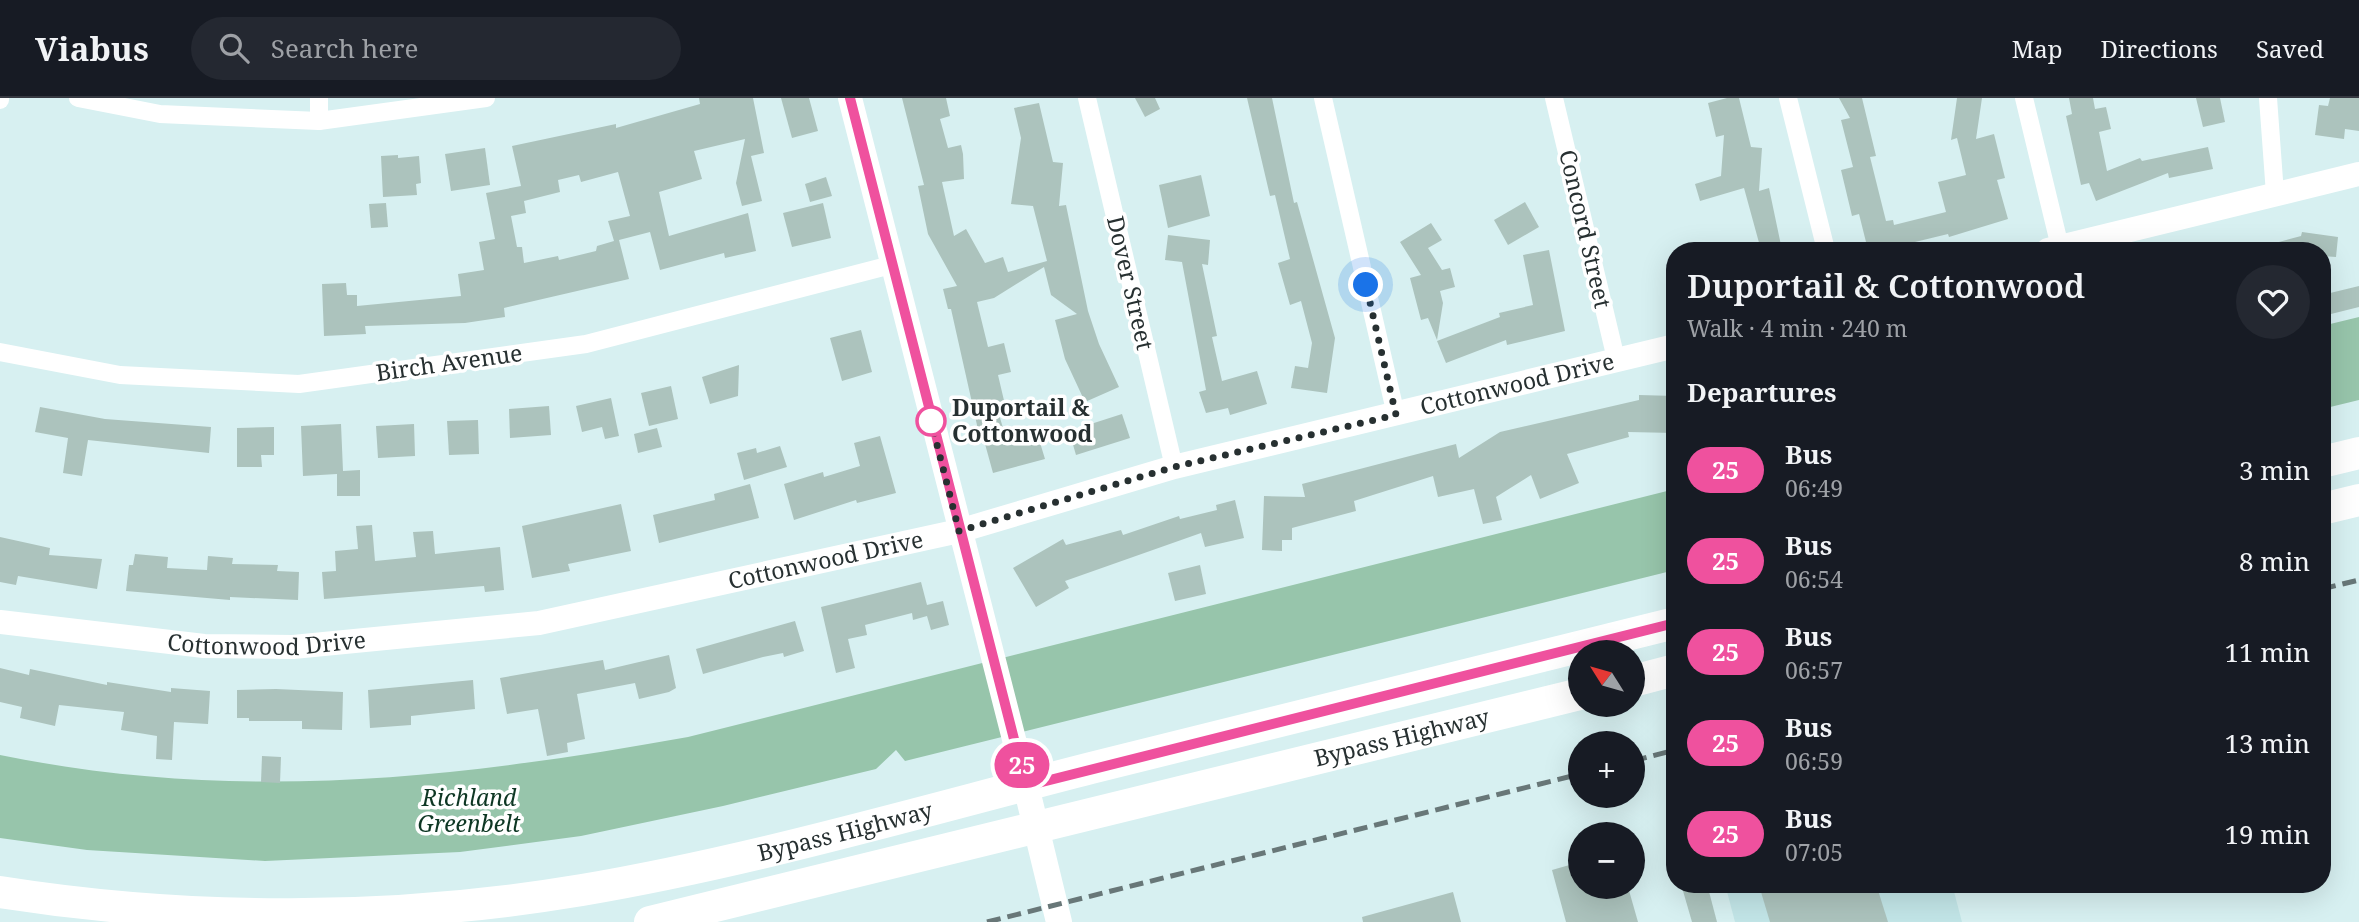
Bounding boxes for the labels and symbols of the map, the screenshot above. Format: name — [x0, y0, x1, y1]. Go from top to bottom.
street label: Concord Street — [1552, 146, 1620, 311]
street label: Dover Street — [1100, 213, 1162, 353]
your location — [1348, 267, 1383, 302]
street label: Birch Avenue — [374, 336, 524, 388]
street label: Cottonwood Drive — [1417, 344, 1617, 422]
place label: Duportail & Cottonwood — [952, 391, 1093, 449]
marker: Duportail & Cottonwood — [916, 406, 946, 436]
street label: Cottonwood Drive — [725, 522, 926, 596]
street label: Cottonwood Drive — [166, 623, 367, 662]
north arrow — [1568, 640, 1645, 718]
street label: Bypass Highway — [1311, 700, 1492, 774]
line badge: 25 — [990, 742, 1054, 788]
park label: Richland Greenbelt — [418, 781, 521, 839]
street label: Bypass Highway — [754, 793, 936, 868]

